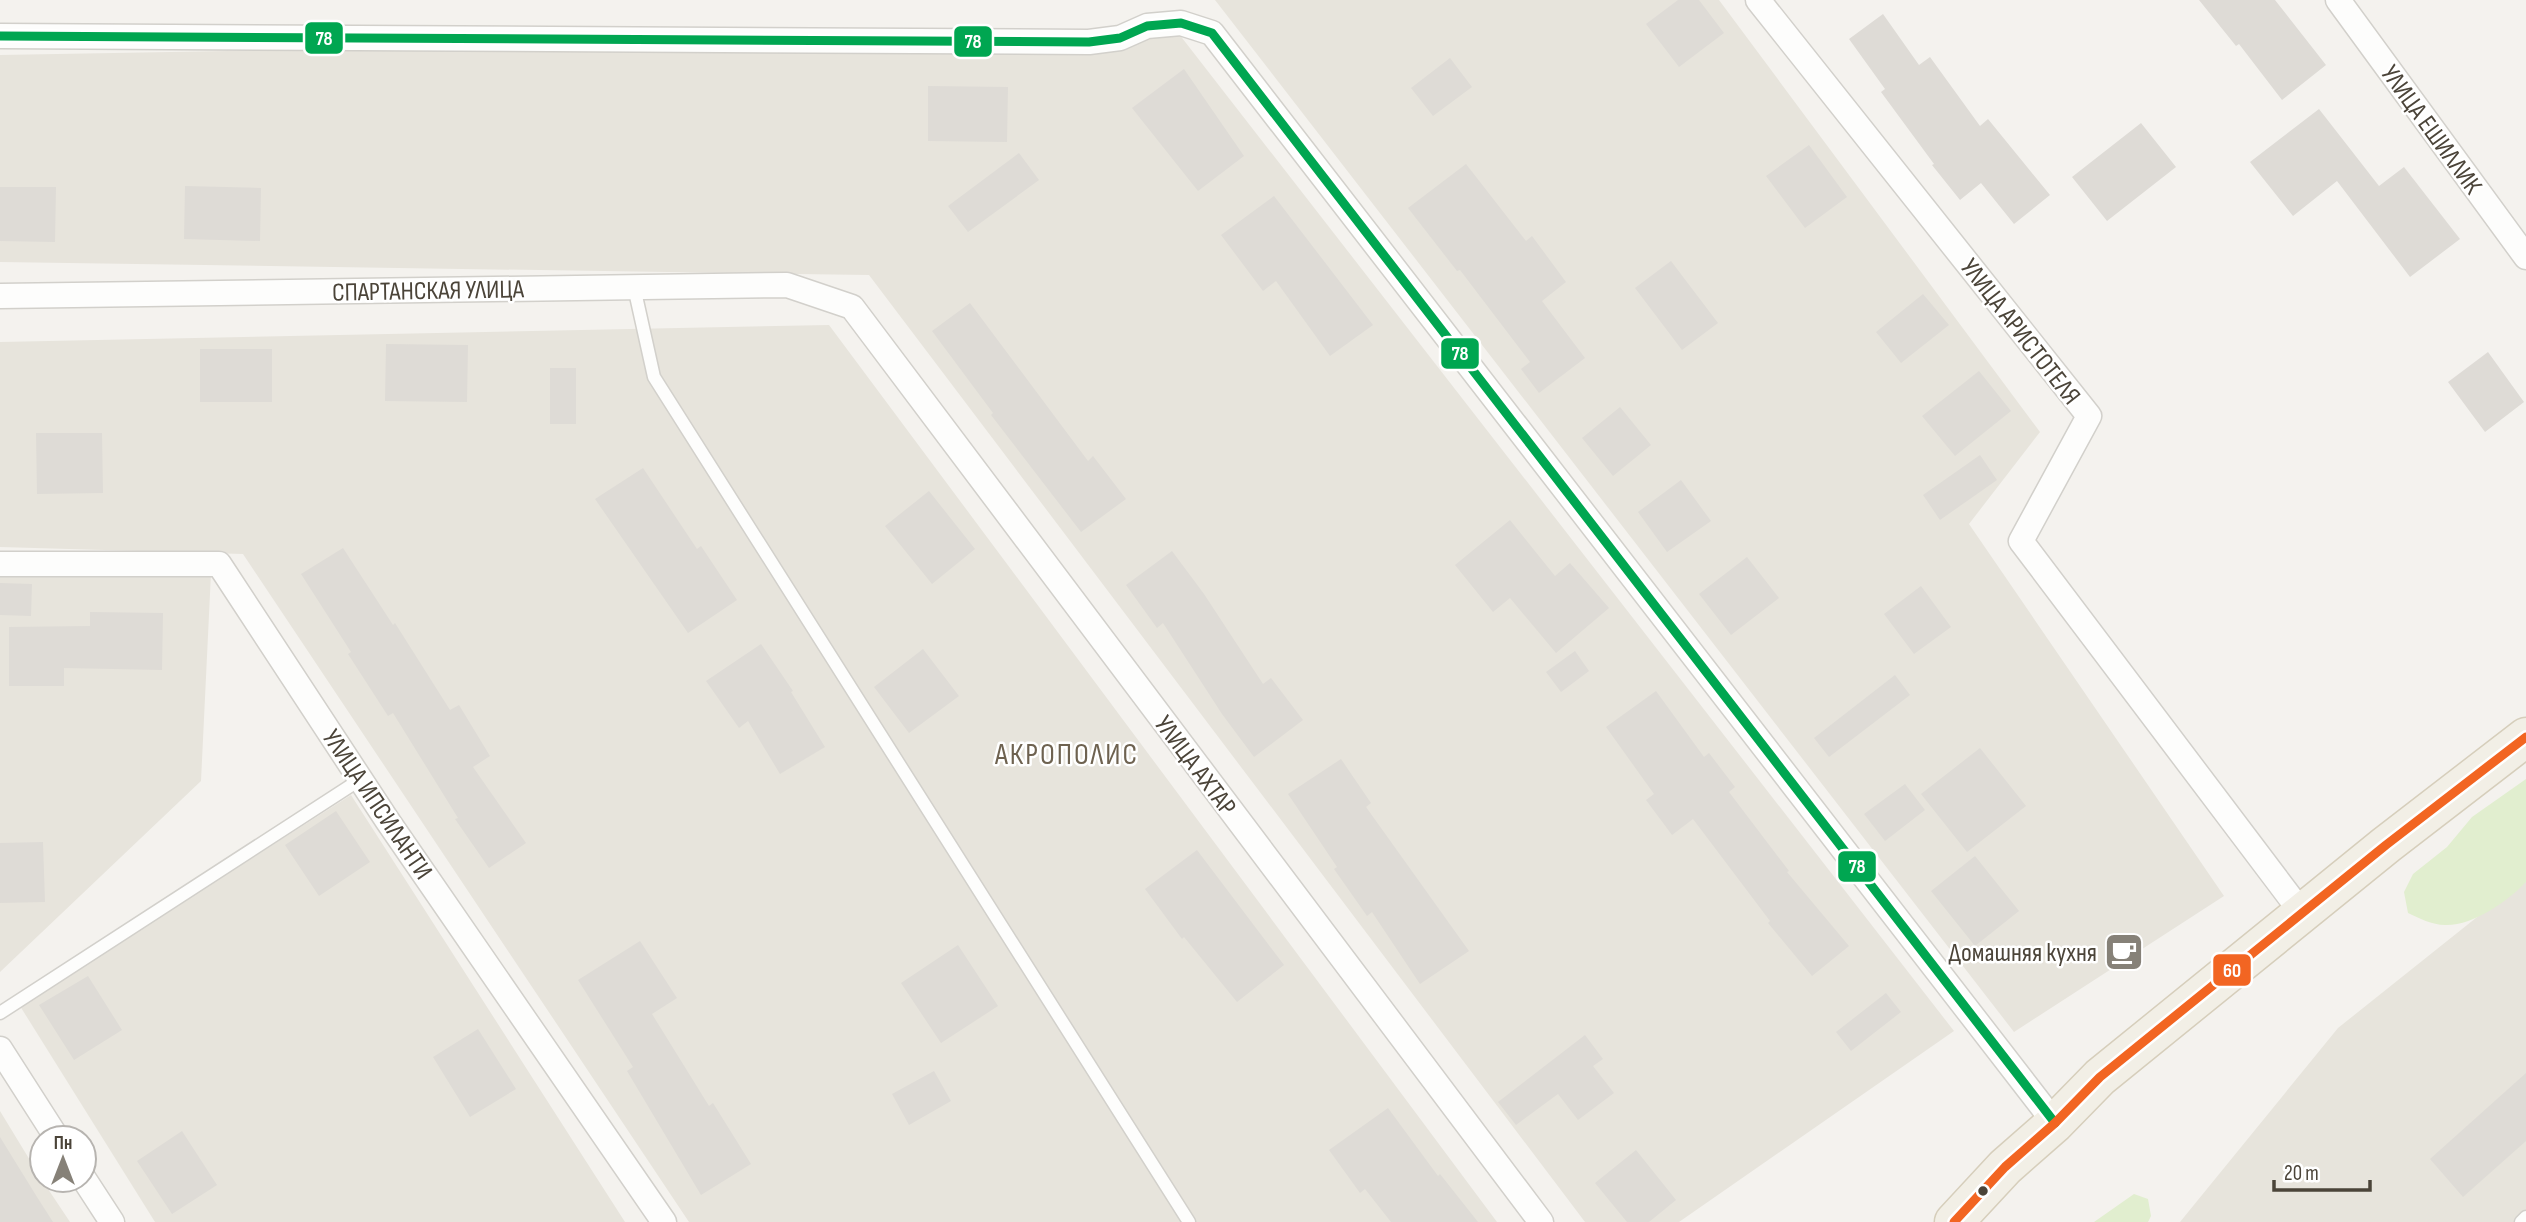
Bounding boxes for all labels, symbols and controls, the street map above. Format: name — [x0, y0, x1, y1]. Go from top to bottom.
line badge: 78 — [304, 21, 344, 55]
line badge: 78 — [953, 25, 993, 58]
text: 78 — [315, 28, 333, 51]
text: 78 — [964, 31, 982, 54]
street label: УЛИЦА ЕШИЛЛИК — [2374, 59, 2488, 201]
street label: УЛИЦА АРИСТОТЕЛЯ — [1953, 253, 2086, 411]
street label: СПАРТАНСКАЯ УЛИЦА — [332, 274, 525, 309]
line badge: 78 — [1440, 337, 1480, 370]
text: 78 — [1451, 343, 1469, 366]
street label: УЛИЦА АХТАР — [1147, 710, 1242, 822]
street label: УЛИЦА ИПСИЛАНТИ — [315, 724, 438, 886]
district label: АКРОПОЛИС — [994, 737, 1139, 773]
line badge: 78 — [1837, 850, 1877, 883]
text: 78 — [1848, 856, 1866, 879]
cafe icon: Домашняя кухня — [2103, 931, 2145, 973]
place label: Домашняя кухня — [1948, 938, 2097, 969]
line badge: 60 — [2212, 953, 2252, 987]
text: 60 — [2223, 960, 2241, 983]
north arrow — [28, 1124, 98, 1194]
text: Пн — [54, 1132, 72, 1155]
scale bar — [2274, 1148, 2370, 1192]
text: 20 m — [2284, 1161, 2319, 1186]
unlabelled marker — [1976, 1184, 1990, 1198]

